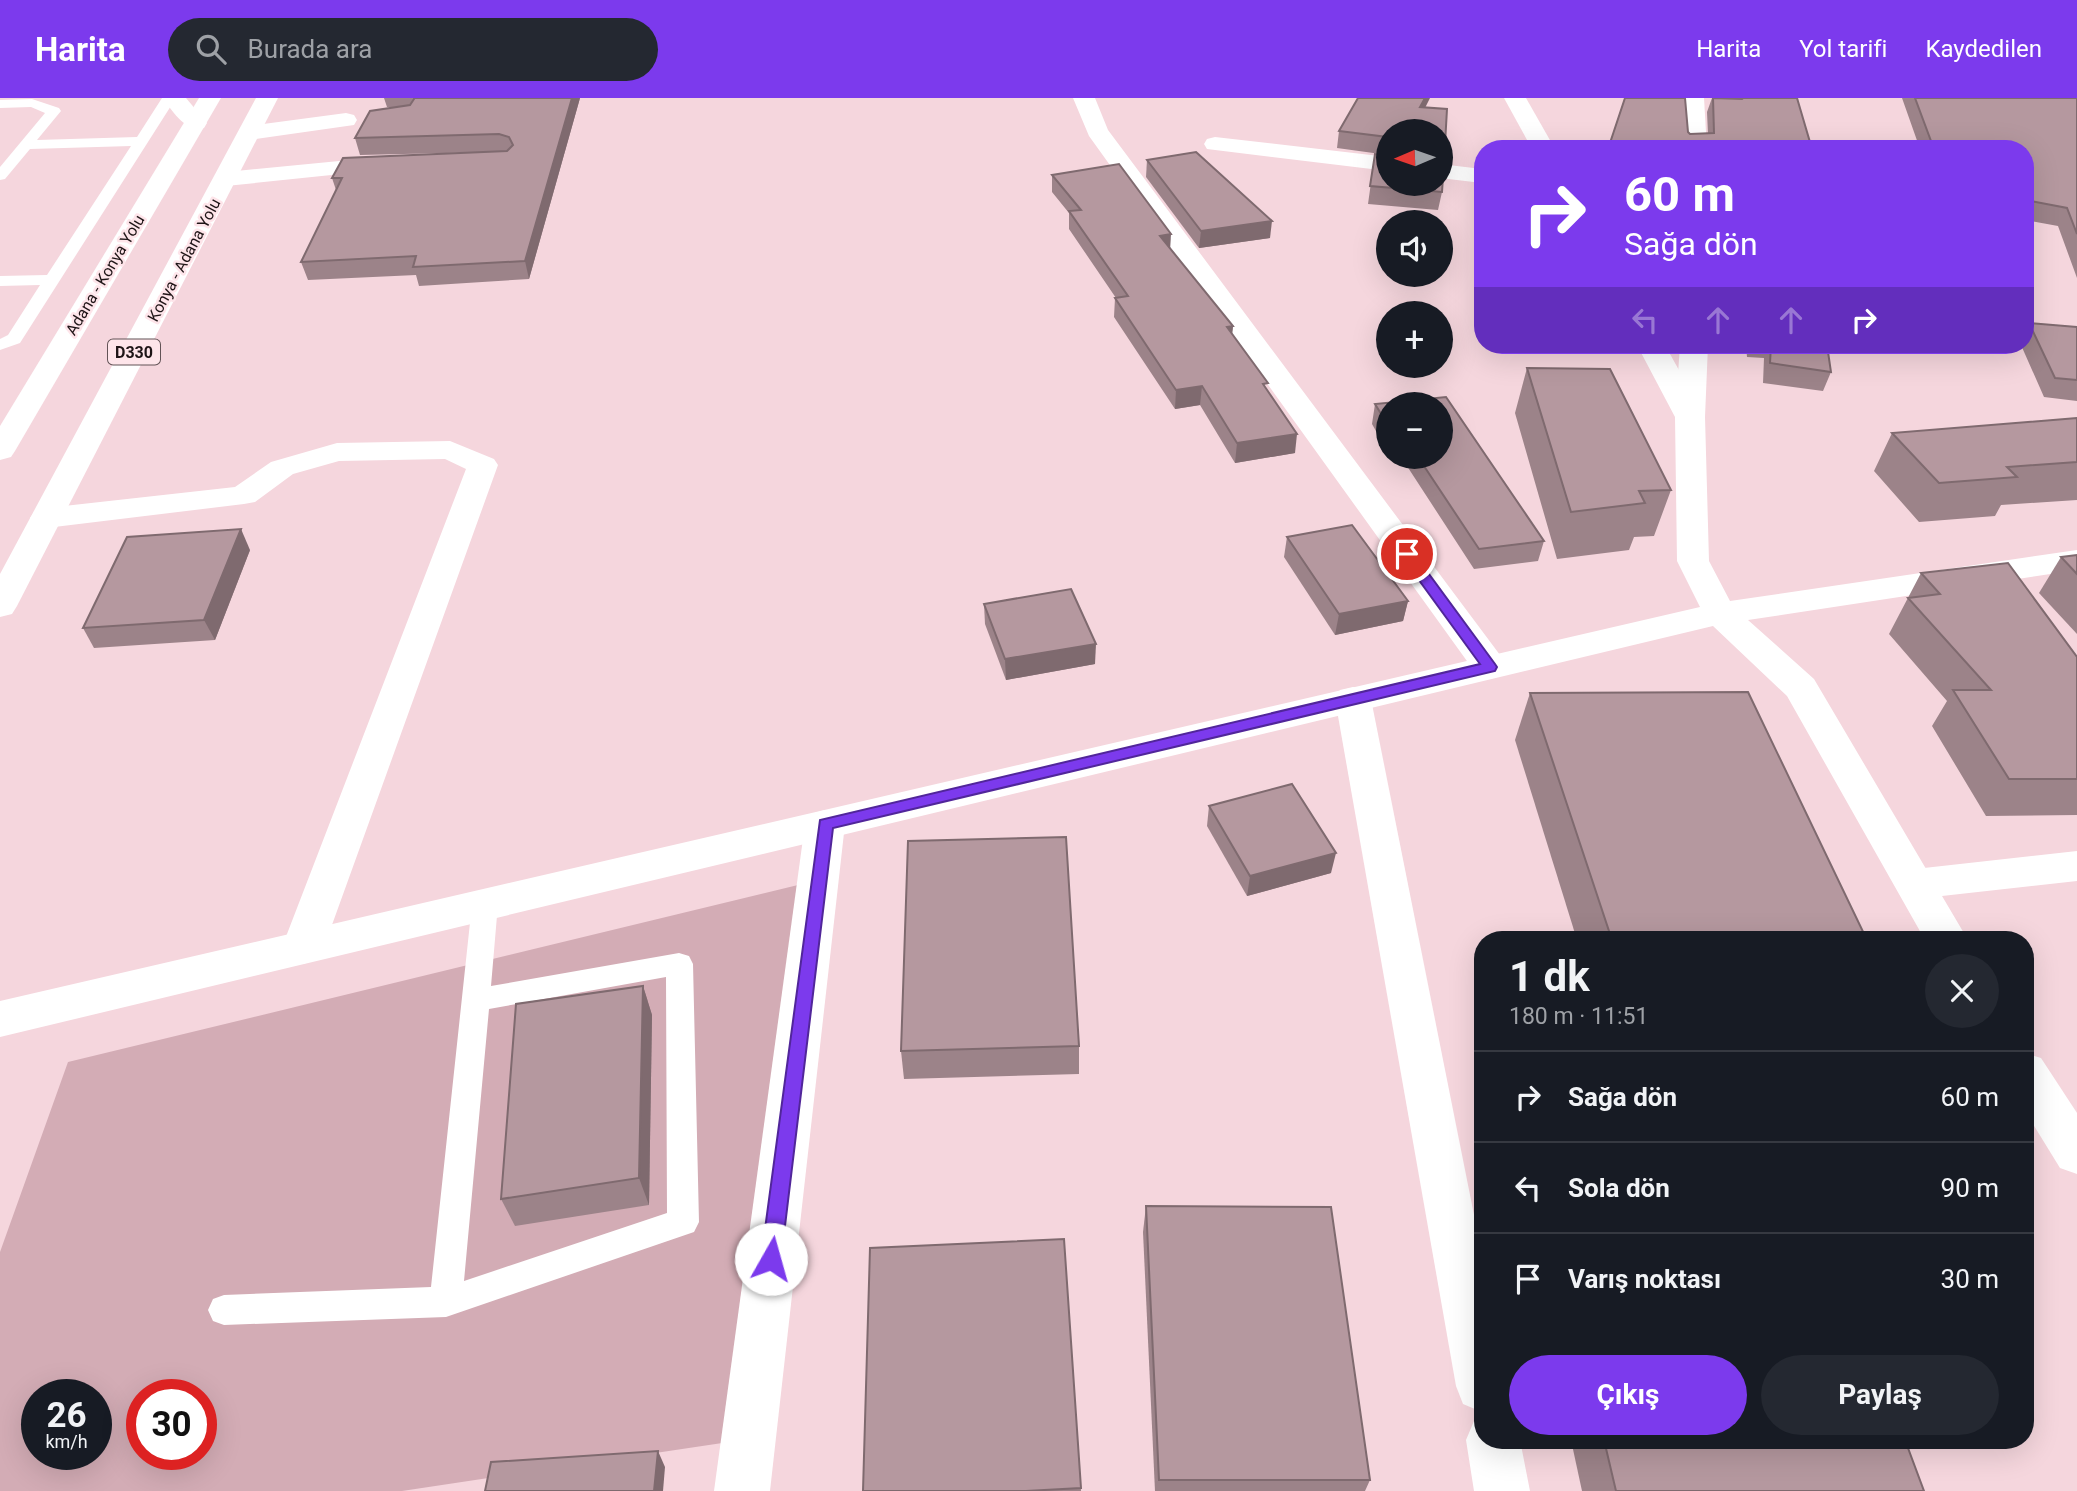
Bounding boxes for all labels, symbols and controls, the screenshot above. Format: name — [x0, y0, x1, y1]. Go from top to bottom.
search box — [168, 18, 658, 81]
text: Harita — [35, 30, 126, 69]
icon: search — [192, 30, 230, 68]
text: Burada ara — [248, 34, 372, 64]
text: Harita — [1696, 35, 1761, 63]
text: Yol tarifi — [1799, 35, 1887, 63]
text: Kaydedilen — [1925, 35, 2042, 63]
north arrow — [1376, 119, 1452, 196]
map controls — [1376, 119, 1453, 469]
text: 60 m — [1624, 166, 1735, 223]
icon: right — [1509, 168, 1600, 259]
street label: Konya - Adana Yolu — [143, 195, 225, 325]
button: sound — [1376, 210, 1453, 287]
street label: Adana - Konya Yolu — [62, 211, 148, 339]
text: Sağa dön — [1624, 225, 1758, 263]
button: + — [1376, 301, 1453, 378]
icon: left — [1626, 301, 1664, 339]
icon: ahead — [1699, 301, 1737, 339]
icon: ahead — [1772, 301, 1810, 339]
icon: right — [1845, 301, 1883, 339]
road number: D330 — [108, 340, 160, 364]
button: − — [1376, 392, 1453, 469]
pin — [1377, 524, 1437, 584]
icon: arrive — [1388, 535, 1426, 573]
text: 1 dk — [1509, 952, 1590, 1001]
button: close — [1925, 954, 1999, 1028]
text: 180 m · 11:51 — [1509, 1003, 1648, 1030]
icon: right — [1509, 1078, 1547, 1116]
text: Sağa dön — [1568, 1082, 1677, 1112]
text: 60 m — [1941, 1082, 1999, 1112]
icon: left — [1509, 1169, 1547, 1207]
text: Sola dön — [1568, 1173, 1670, 1203]
text: 90 m — [1941, 1173, 1999, 1203]
position arrow — [734, 1222, 808, 1296]
icon: arrive — [1509, 1260, 1547, 1298]
text: Varış noktası — [1568, 1264, 1721, 1294]
text: 30 m — [1941, 1264, 1999, 1294]
button: Çıkış — [1509, 1355, 1747, 1435]
button: Paylaş — [1761, 1355, 1999, 1435]
speed limit sign: 30 — [126, 1379, 217, 1470]
text: 26 — [46, 1395, 87, 1436]
text: km/h — [45, 1431, 88, 1452]

